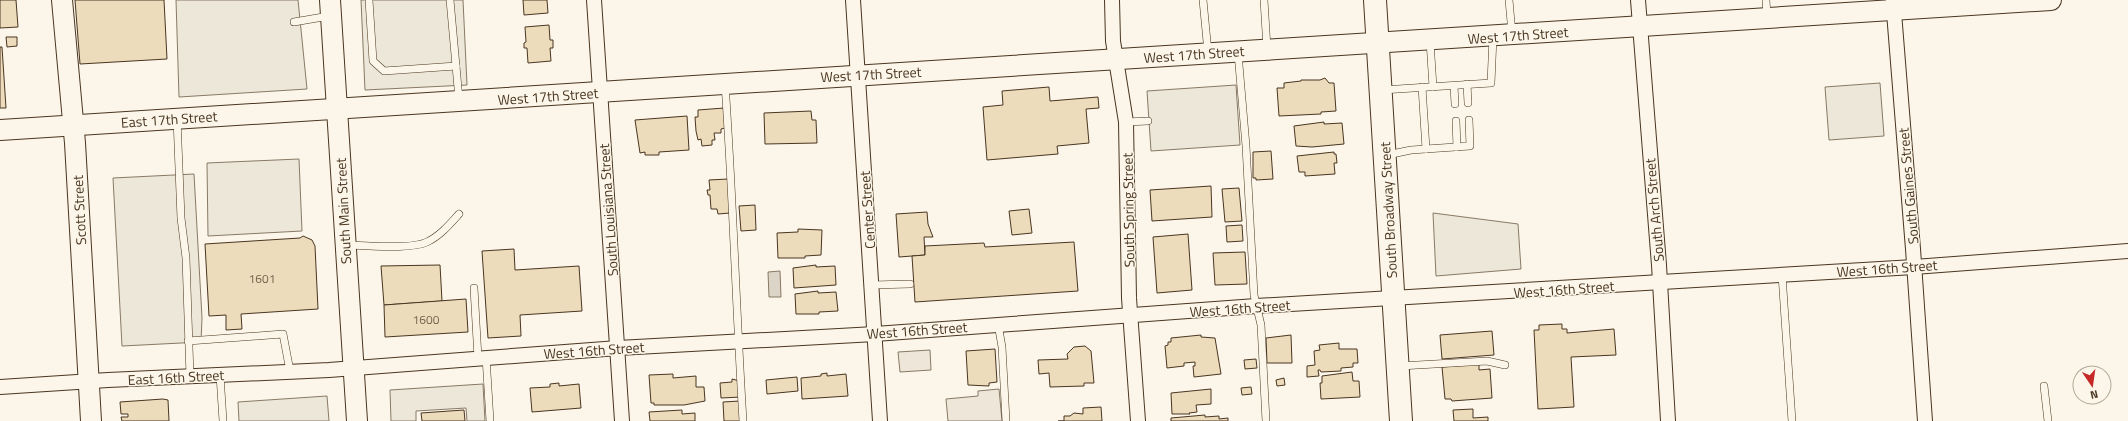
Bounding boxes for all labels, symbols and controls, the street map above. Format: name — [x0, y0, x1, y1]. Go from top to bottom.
street label: West 17th Street — [1467, 21, 1569, 49]
street label: West 17th Street — [1143, 40, 1245, 68]
street label: West 17th Street — [820, 61, 922, 87]
street label: West 17th Street — [497, 82, 599, 110]
street label: East 17th Street — [120, 105, 218, 133]
street label: South Gaines Street — [1892, 127, 1924, 245]
street label: South Broadway Street — [1374, 141, 1402, 279]
street label: South Louisiana Street — [593, 143, 623, 277]
street label: South Spring Street — [1116, 152, 1139, 268]
street label: South Main Street — [330, 157, 356, 265]
street label: South Arch Street — [1639, 157, 1669, 263]
street label: Center Street — [854, 170, 880, 250]
street label: Scott Street — [67, 174, 91, 245]
street label: West 16th Street — [1836, 254, 1938, 282]
house number: 1601 — [249, 269, 275, 288]
street label: West 16th Street — [1513, 275, 1615, 303]
street label: West 16th Street — [1189, 294, 1291, 322]
house number: 1600 — [413, 310, 440, 329]
street label: West 16th Street — [866, 316, 968, 344]
street label: West 16th Street — [543, 336, 645, 364]
street label: East 16th Street — [127, 364, 225, 390]
north arrow — [2072, 365, 2112, 405]
text: N — [2089, 386, 2100, 403]

